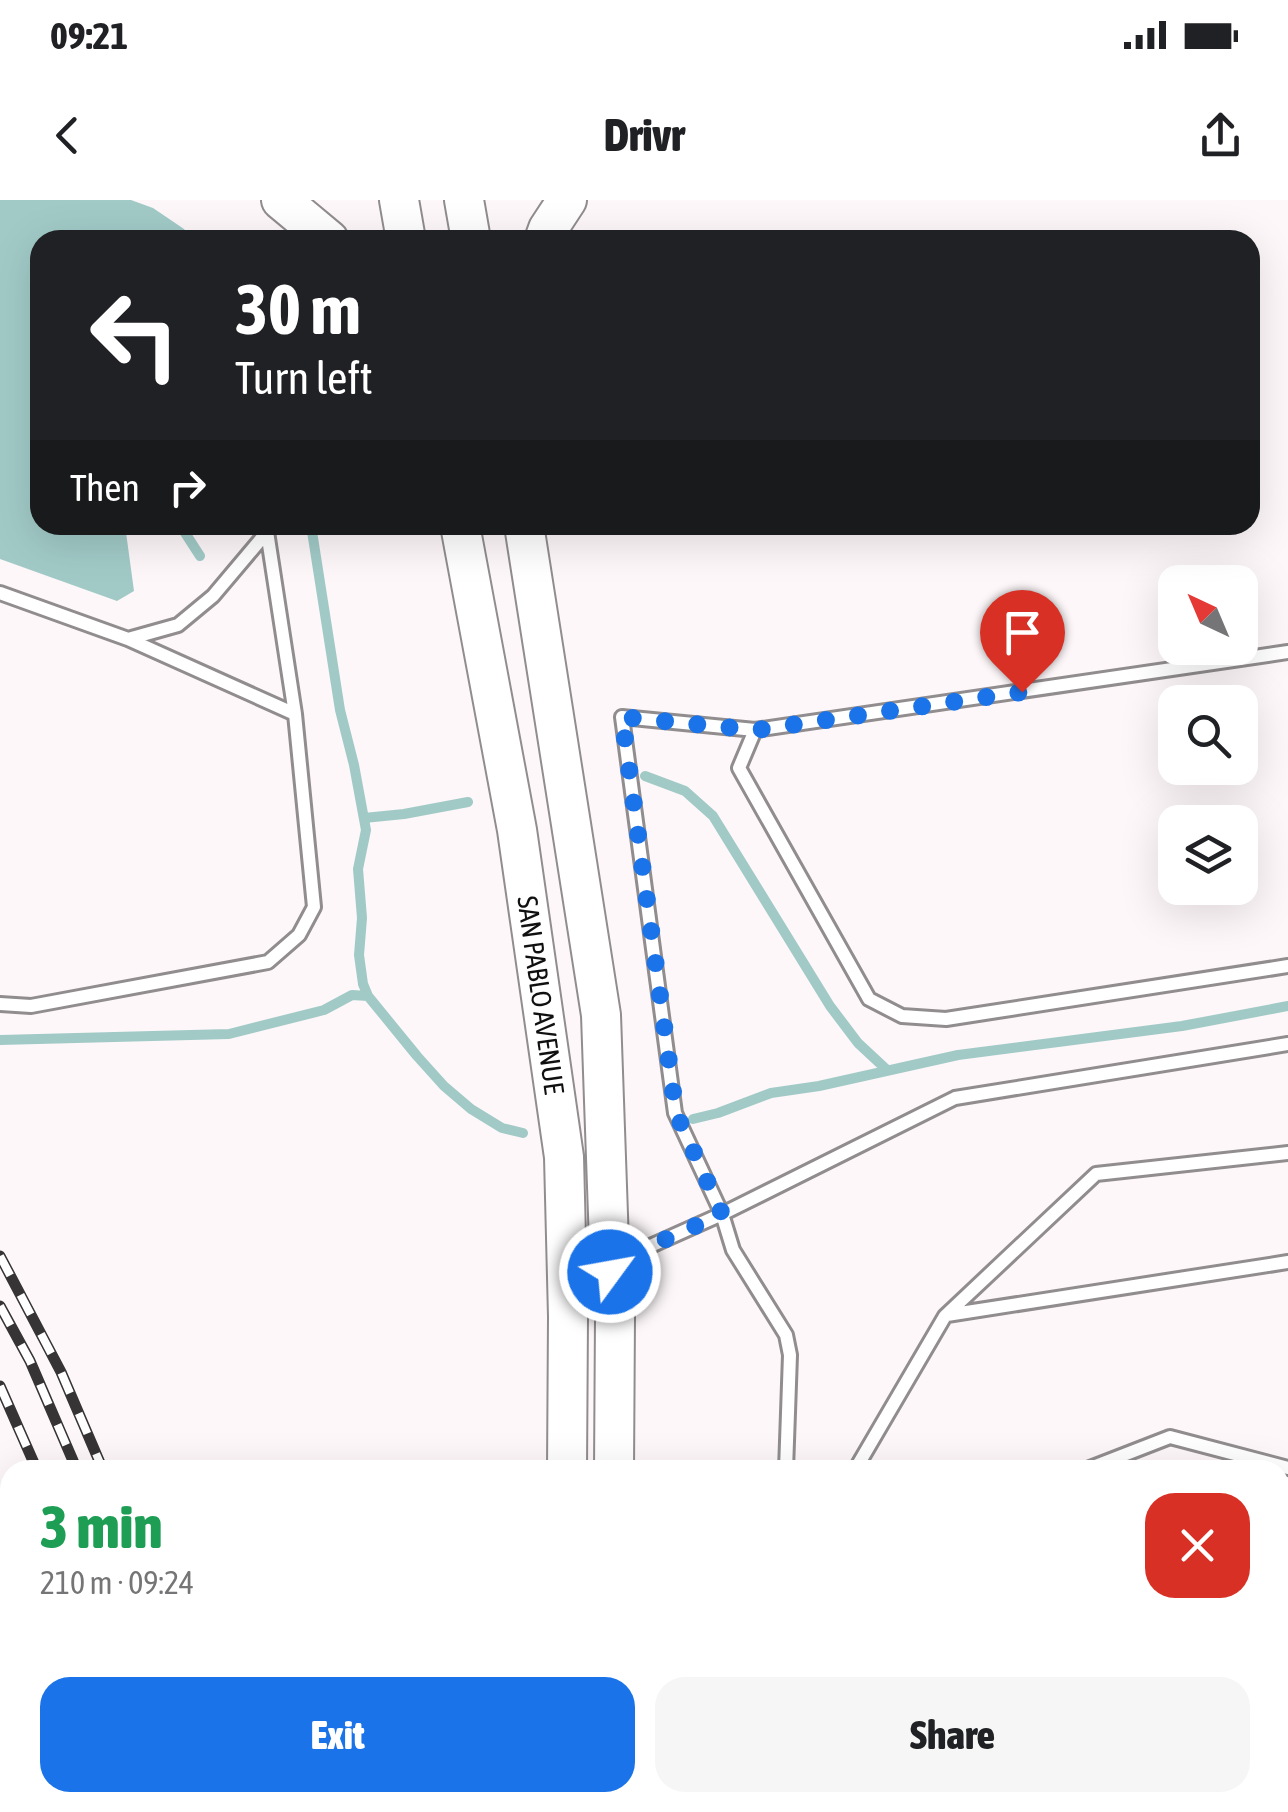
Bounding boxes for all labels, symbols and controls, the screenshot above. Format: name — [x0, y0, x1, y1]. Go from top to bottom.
text: 09:21 — [50, 14, 128, 57]
icon: back — [40, 108, 95, 163]
icon: share — [1193, 108, 1248, 163]
text: Drivr — [604, 109, 684, 161]
text: 30 m — [235, 269, 361, 349]
icon: left — [70, 270, 200, 400]
text: Turn left — [235, 352, 373, 404]
icon: right — [160, 460, 215, 515]
text: Then — [70, 466, 140, 509]
north arrow — [1158, 565, 1258, 665]
map controls — [1158, 565, 1258, 905]
pin — [980, 590, 1065, 693]
icon: arrive — [995, 605, 1050, 660]
button: search — [1158, 685, 1258, 785]
button: layers — [1158, 805, 1258, 905]
street label: SAN PABLO AVENUE — [511, 894, 571, 1096]
position arrow — [558, 1220, 662, 1324]
text: 3 min — [40, 1492, 163, 1561]
button: close — [1145, 1493, 1250, 1598]
text: 210 m · 09:24 — [40, 1564, 194, 1601]
button: Exit — [40, 1677, 635, 1792]
button: Share — [655, 1677, 1250, 1792]

